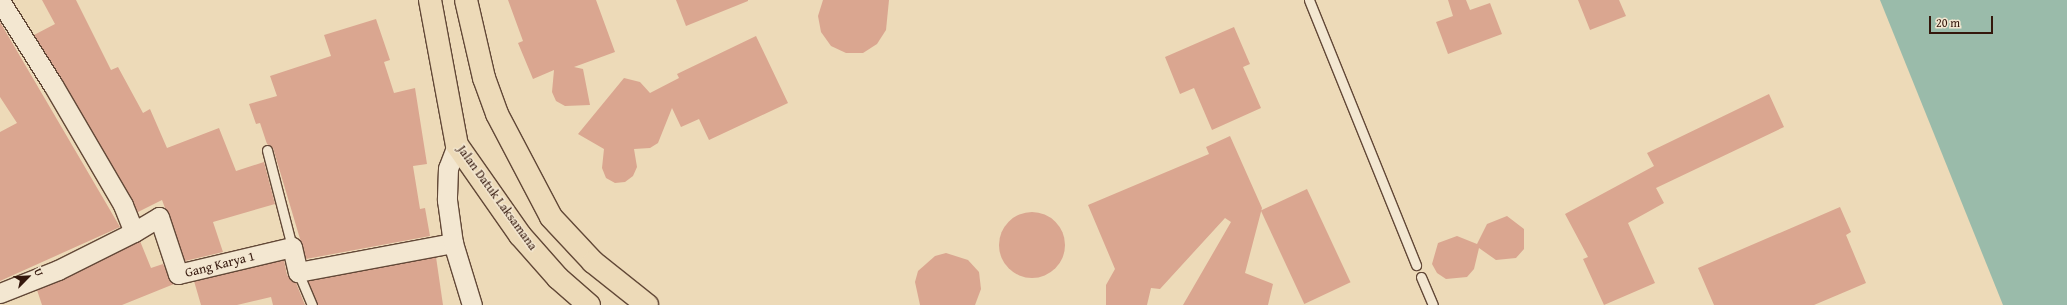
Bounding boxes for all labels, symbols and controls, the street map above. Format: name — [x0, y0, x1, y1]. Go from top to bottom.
scale bar — [1931, 8, 1995, 34]
text: 20 m — [1936, 14, 1960, 31]
street label: Jalan Datuk Laksamana — [454, 142, 540, 254]
street label: Gang Karya 1 — [184, 249, 256, 281]
north arrow — [8, 257, 48, 297]
text: U — [30, 265, 48, 279]

